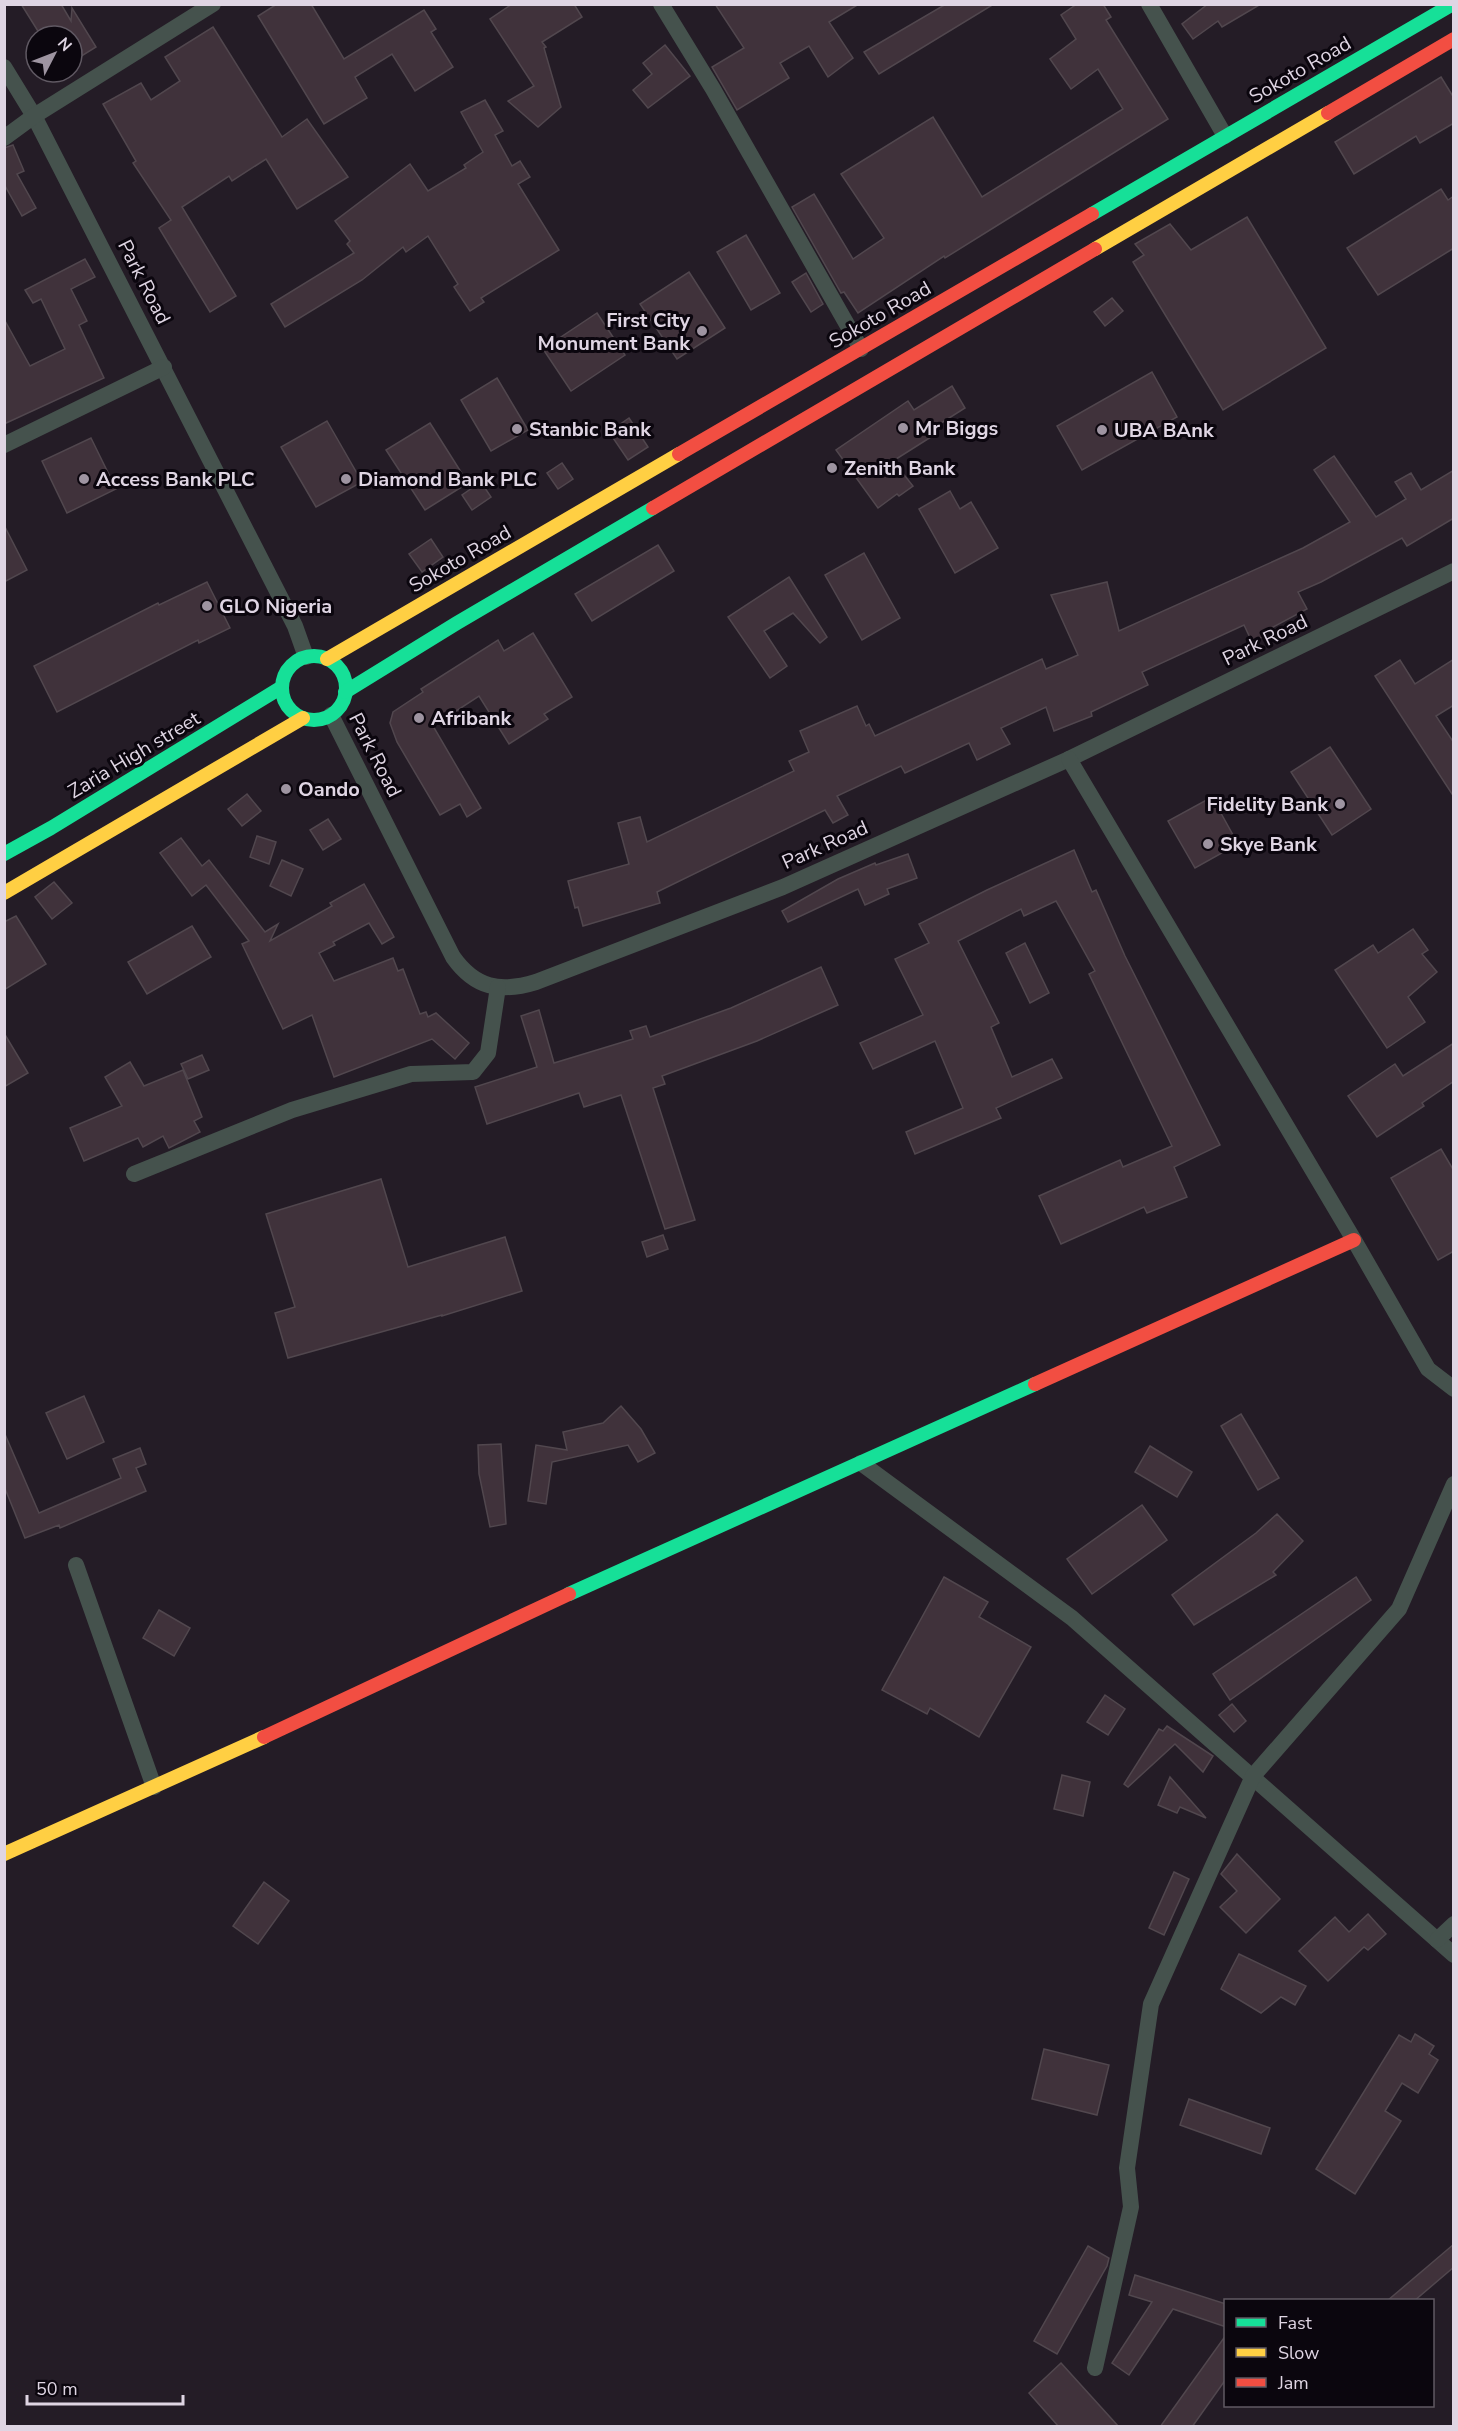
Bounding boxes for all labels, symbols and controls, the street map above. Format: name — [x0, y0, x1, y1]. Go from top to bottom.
north arrow — [24, 24, 84, 84]
street label: Sokoto Road — [1244, 30, 1356, 110]
text: N — [52, 33, 77, 56]
street label: Park Road — [111, 235, 177, 329]
street label: Sokoto Road — [824, 275, 936, 355]
place label: First City Monument Bank — [538, 307, 691, 357]
marker: First City Monument Bank — [695, 324, 709, 338]
place label: Mr Biggs — [915, 415, 999, 442]
place label: Stanbic Bank — [529, 416, 652, 443]
place label: UBA BAnk — [1114, 417, 1215, 444]
marker: Mr Biggs — [896, 421, 910, 435]
marker: Stanbic Bank — [510, 422, 524, 436]
marker: UBA BAnk — [1095, 423, 1109, 437]
place label: Zenith Bank — [844, 455, 957, 482]
marker: Zenith Bank — [825, 461, 839, 475]
place label: Access Bank PLC — [96, 466, 255, 493]
place label: Diamond Bank PLC — [358, 466, 537, 493]
marker: Access Bank PLC — [77, 472, 91, 486]
marker: Diamond Bank PLC — [339, 472, 353, 486]
street label: Sokoto Road — [404, 519, 516, 599]
place label: GLO Nigeria — [219, 593, 332, 620]
marker: GLO Nigeria — [200, 599, 214, 613]
street label: Park Road — [1218, 608, 1312, 672]
street label: Zaria High street — [63, 704, 206, 805]
place label: Afribank — [431, 705, 513, 732]
street label: Park Road — [342, 708, 408, 802]
marker: Afribank — [412, 711, 426, 725]
place label: Oando — [298, 776, 360, 803]
marker: Oando — [279, 782, 293, 796]
place label: Fidelity Bank — [1206, 791, 1329, 818]
marker: Fidelity Bank — [1333, 797, 1347, 811]
street label: Park Road — [778, 814, 872, 876]
place label: Skye Bank — [1220, 831, 1318, 858]
marker: Skye Bank — [1201, 837, 1215, 851]
legend — [1224, 2299, 1434, 2407]
text: Fast — [1278, 2311, 1313, 2335]
text: Slow — [1278, 2341, 1319, 2365]
scale bar — [27, 2368, 183, 2406]
text: Jam — [1277, 2371, 1309, 2395]
text: 50 m — [36, 2377, 78, 2401]

